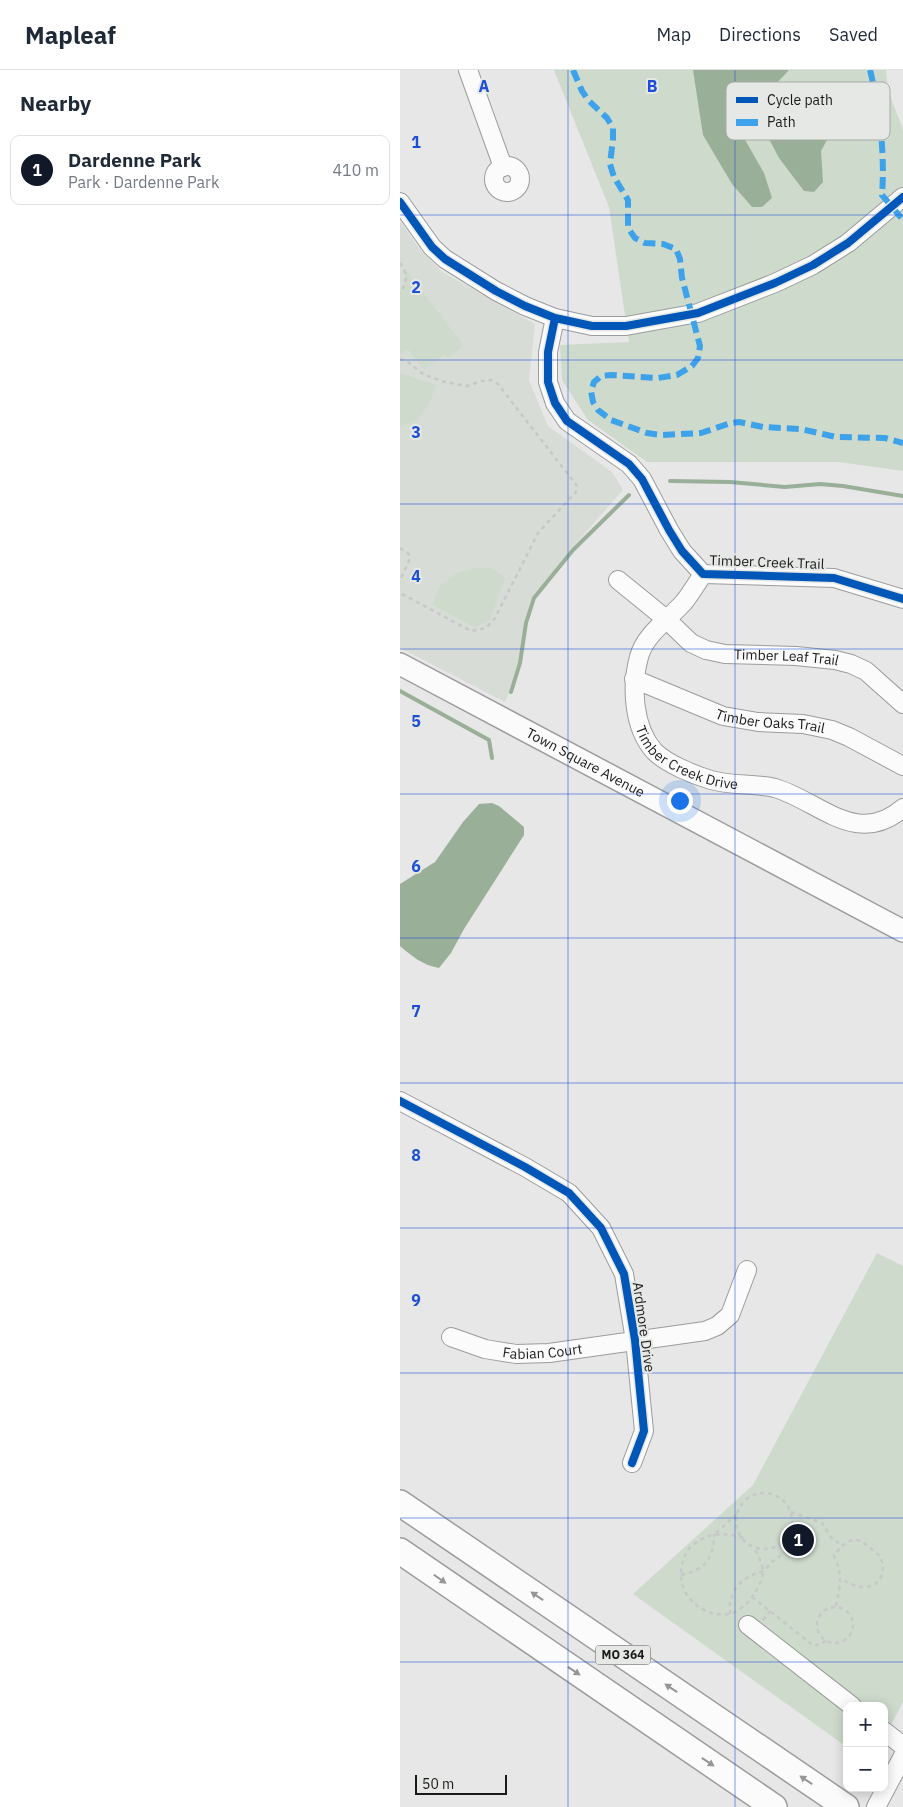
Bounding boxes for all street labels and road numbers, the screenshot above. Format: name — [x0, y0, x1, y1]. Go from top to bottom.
street label: Timber Creek Trail — [709, 551, 825, 573]
street label: Timber Leaf Trail — [734, 645, 841, 670]
street label: Timber Oaks Trail — [713, 705, 827, 737]
street label: Timber Creek Drive — [632, 723, 739, 793]
street label: Town Square Avenue — [523, 724, 648, 801]
street label: Ardmore Drive — [629, 1281, 659, 1374]
street label: Fabian Court — [501, 1339, 583, 1363]
road number: MO 364 — [596, 1646, 650, 1664]

